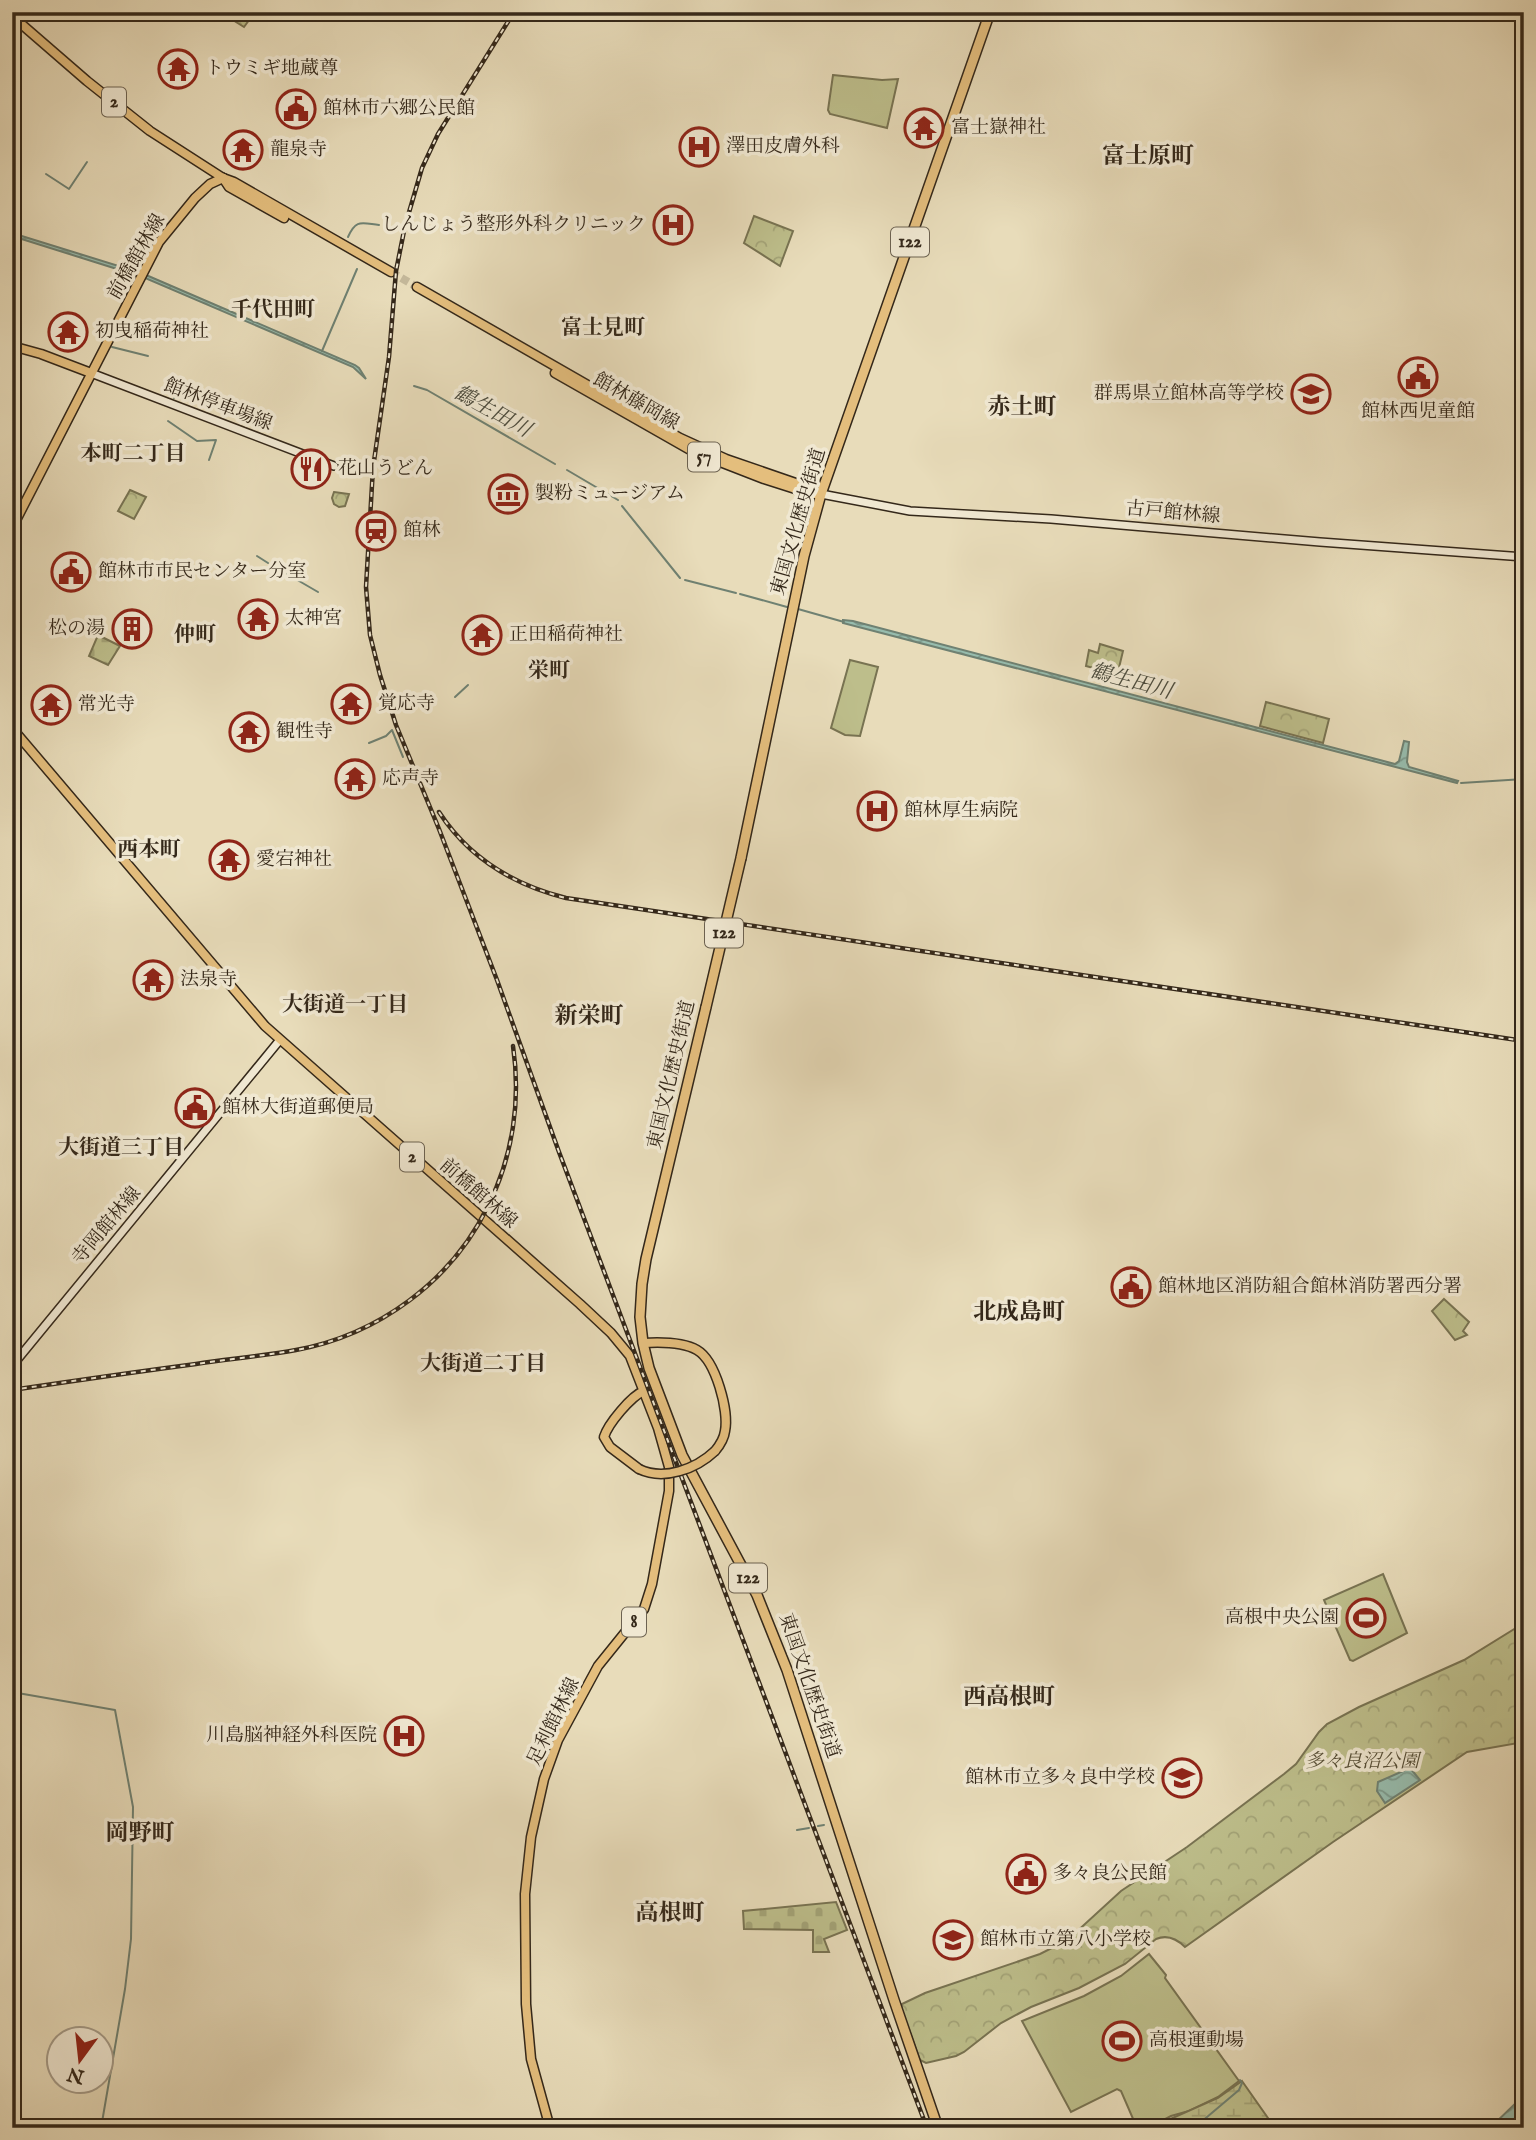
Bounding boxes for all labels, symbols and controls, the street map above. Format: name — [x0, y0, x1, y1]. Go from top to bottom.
temple icon: トウミギ地蔵尊 — [157, 48, 199, 90]
place label: トウミギ地蔵尊 — [205, 57, 338, 81]
road number: 2 — [102, 88, 126, 116]
public building icon: 館林市六郷公民館 — [275, 88, 317, 130]
place label: 館林市六郷公民館 — [323, 97, 475, 121]
temple icon: 富士嶽神社 — [903, 107, 945, 149]
place label: 富士嶽神社 — [951, 116, 1046, 140]
hospital icon: 澤田皮膚外科 — [678, 126, 720, 168]
temple icon: 龍泉寺 — [222, 129, 264, 171]
place label: 澤田皮膚外科 — [726, 135, 840, 159]
place label: 龍泉寺 — [270, 138, 327, 162]
district label: 富士原町 — [1102, 142, 1194, 171]
hospital icon: しんじょう整形外科クリニック — [652, 204, 694, 246]
street label: 前橋館林線 — [103, 210, 171, 304]
place label: しんじょう整形外科クリニック — [381, 213, 646, 237]
road number: 122 — [891, 228, 929, 256]
district label: 千代田町 — [231, 297, 315, 324]
temple icon: 初曳稲荷神社 — [47, 311, 89, 353]
district label: 富士見町 — [561, 315, 645, 342]
place label: 初曳稲荷神社 — [95, 320, 209, 344]
public building icon: 館林西児童館 — [1397, 356, 1439, 398]
street label: 館林藤岡線 — [589, 368, 683, 436]
street label: 館林停車場線 — [160, 373, 276, 437]
school or university icon: 群馬県立館林高等学校 — [1290, 373, 1332, 415]
water label: 鶴生田川 — [449, 380, 537, 445]
place label: 群馬県立館林高等学校 — [1094, 382, 1284, 406]
district label: 赤土町 — [988, 393, 1057, 422]
place label: 館林西児童館 — [1361, 400, 1475, 424]
district label: 本町二丁目 — [81, 441, 186, 468]
road number: 57 — [688, 443, 720, 472]
street label: 東国文化歴史街道 — [767, 446, 831, 598]
restaurant icon: 花山うどん — [290, 448, 332, 490]
place label: 花山うどん — [338, 457, 433, 481]
museum icon: 製粉ミュージアム — [487, 473, 529, 515]
place label: 製粉ミュージアム — [535, 482, 685, 506]
street label: 古戸館林線 — [1125, 497, 1221, 529]
station icon: 館林 — [355, 510, 397, 552]
place label: 館林 — [403, 519, 441, 543]
public building icon: 館林市市民センター分室 — [50, 551, 92, 593]
place label: 館林市市民センター分室 — [98, 560, 306, 584]
temple icon: 太神宮 — [237, 598, 279, 640]
place label: 太神宮 — [285, 607, 342, 631]
building icon: 松の湯 — [111, 608, 153, 650]
temple icon: 正田稲荷神社 — [461, 614, 503, 656]
place label: 松の湯 — [48, 617, 105, 641]
district label: 仲町 — [174, 622, 216, 649]
place label: 正田稲荷神社 — [509, 623, 623, 647]
district label: 栄町 — [528, 658, 570, 685]
water label: 鶴生田川 — [1087, 658, 1177, 706]
temple icon: 覚応寺 — [330, 683, 372, 725]
temple icon: 常光寺 — [30, 684, 72, 726]
place label: 覚応寺 — [378, 692, 435, 716]
place label: 常光寺 — [78, 693, 135, 717]
temple icon: 観性寺 — [228, 711, 270, 753]
place label: 観性寺 — [276, 720, 333, 744]
temple icon: 応声寺 — [334, 758, 376, 800]
place label: 応声寺 — [382, 767, 439, 791]
hospital icon: 館林厚生病院 — [856, 790, 898, 832]
place label: 館林厚生病院 — [904, 799, 1018, 823]
district label: 西本町 — [118, 837, 181, 864]
temple icon: 愛宕神社 — [208, 839, 250, 881]
place label: 愛宕神社 — [256, 848, 332, 872]
road number: 122 — [705, 918, 743, 948]
temple icon: 法泉寺 — [132, 959, 174, 1001]
place label: 法泉寺 — [180, 968, 237, 992]
district label: 大街道一丁目 — [282, 992, 408, 1019]
street label: 東国文化歴史街道 — [643, 998, 701, 1152]
district label: 新栄町 — [555, 1002, 624, 1031]
public building icon: 館林大街道郵便局 — [174, 1087, 216, 1129]
place label: 館林大街道郵便局 — [222, 1096, 374, 1120]
district label: 大街道三丁目 — [58, 1135, 184, 1162]
road number: 2 — [400, 1142, 424, 1172]
street label: 前橋館林線 — [434, 1154, 522, 1234]
street label: 寺岡館林線 — [67, 1182, 147, 1270]
public building icon: 館林地区消防組合館林消防署西分署 — [1110, 1266, 1152, 1308]
place label: 館林地区消防組合館林消防署西分署 — [1158, 1275, 1462, 1299]
district label: 北成島町 — [973, 1298, 1065, 1327]
district label: 大街道二丁目 — [420, 1351, 546, 1378]
road number: 122 — [729, 1563, 767, 1592]
sports icon: 高根中央公園 — [1345, 1597, 1387, 1639]
place label: 高根中央公園 — [1225, 1606, 1339, 1630]
road number: 8 — [622, 1608, 646, 1637]
street label: 東国文化歴史街道 — [773, 1610, 845, 1762]
street label: 足利館林線 — [522, 1674, 586, 1770]
district label: 西高根町 — [963, 1683, 1055, 1712]
hospital icon: 川島脳神経外科医院 — [383, 1715, 425, 1757]
place label: 川島脳神経外科医院 — [206, 1724, 377, 1748]
park label: 多々良沼公園 — [1305, 1750, 1422, 1774]
school or university icon: 館林市立多々良中学校 — [1161, 1757, 1203, 1799]
place label: 館林市立多々良中学校 — [965, 1766, 1155, 1790]
district label: 岡野町 — [106, 1819, 175, 1848]
public building icon: 多々良公民館 — [1005, 1853, 1047, 1895]
place label: 多々良公民館 — [1053, 1862, 1167, 1886]
district label: 高根町 — [636, 1899, 705, 1928]
school or university icon: 館林市立第八小学校 — [932, 1919, 974, 1961]
place label: 館林市立第八小学校 — [980, 1928, 1151, 1952]
sports icon: 高根運動場 — [1101, 2020, 1143, 2062]
north arrow — [46, 2024, 116, 2094]
place label: 高根運動場 — [1149, 2029, 1244, 2053]
text: N — [65, 2061, 88, 2088]

